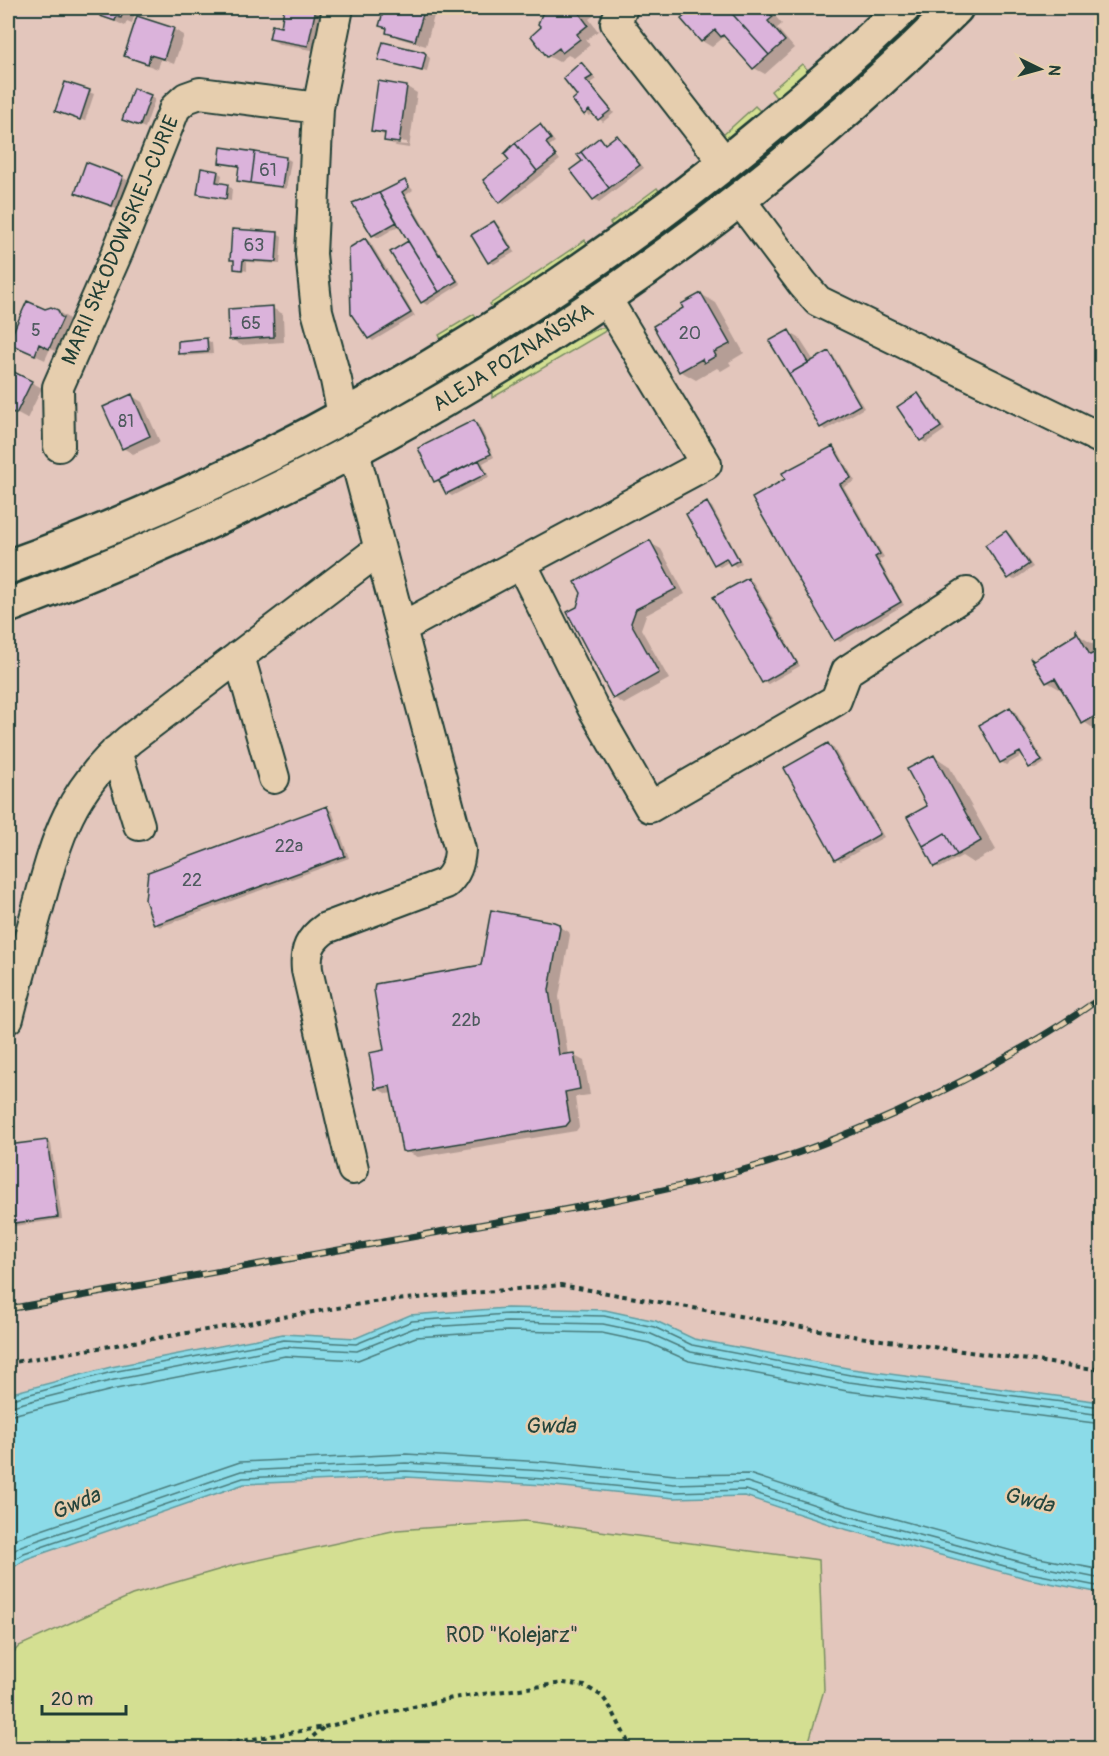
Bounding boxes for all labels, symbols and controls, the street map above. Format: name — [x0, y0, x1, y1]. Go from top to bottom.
north arrow — [1010, 39, 1070, 99]
text: N — [1043, 64, 1064, 77]
street label: MARII SKŁODOWSKIEJ-CURIE — [56, 111, 185, 369]
house number: 61 — [259, 159, 277, 182]
house number: 63 — [244, 234, 264, 257]
street label: ALEJA POZNAŃSKA — [428, 297, 599, 418]
house number: 65 — [241, 312, 261, 335]
house number: 5 — [31, 319, 41, 342]
house number: 20 — [679, 322, 701, 345]
house number: 81 — [118, 410, 134, 433]
house number: 22a — [275, 835, 303, 858]
house number: 22 — [182, 869, 202, 892]
house number: 22b — [452, 1009, 481, 1032]
water label: Gwda — [525, 1412, 577, 1440]
water label: Gwda — [47, 1480, 106, 1527]
water label: Gwda — [1001, 1481, 1058, 1520]
park label: ROD "Kolejarz" — [446, 1622, 578, 1649]
scale bar — [42, 1678, 126, 1716]
text: 20 m — [51, 1688, 93, 1711]

